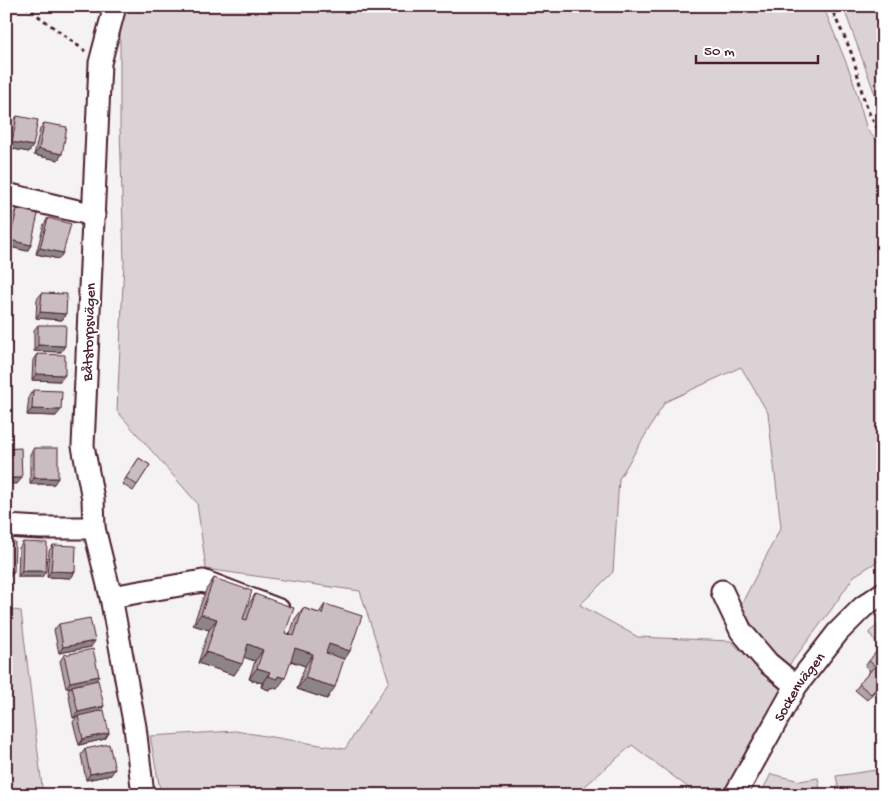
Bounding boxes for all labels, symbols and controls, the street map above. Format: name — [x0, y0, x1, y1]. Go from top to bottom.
scale bar — [696, 32, 819, 64]
text: 50 m — [704, 43, 735, 61]
street label: Båtstorpsvägen — [79, 283, 101, 382]
street label: Sockenvägen — [771, 649, 830, 725]

